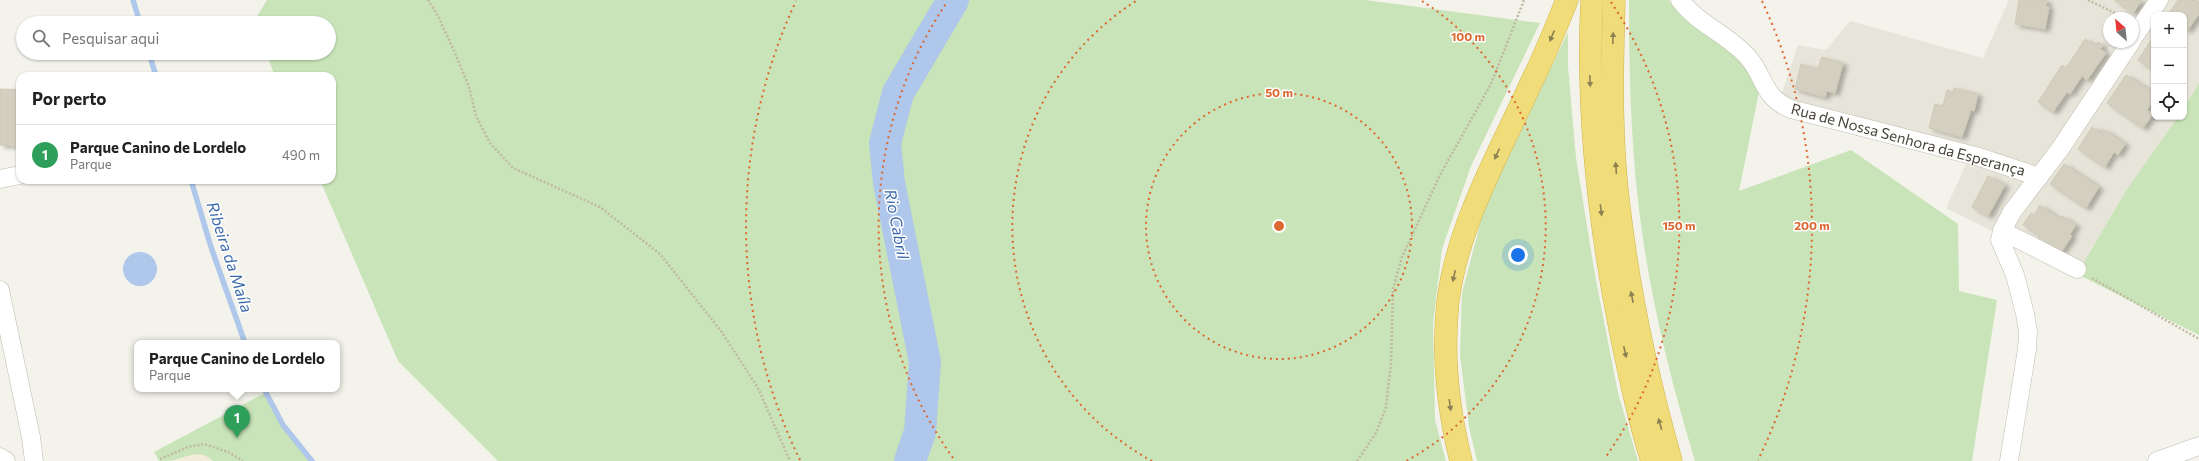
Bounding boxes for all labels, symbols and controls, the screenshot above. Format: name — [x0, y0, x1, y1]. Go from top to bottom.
north arrow — [2103, 12, 2139, 48]
map controls — [2151, 12, 2187, 120]
button: + — [2151, 12, 2187, 48]
search box — [16, 16, 336, 60]
icon: search — [30, 27, 52, 49]
text: Pesquisar aqui — [62, 29, 159, 47]
text: 100 m — [1451, 29, 1485, 43]
one-way arrow — [1549, 31, 1555, 42]
one-way arrow — [1610, 31, 1616, 44]
button: − — [2151, 48, 2187, 84]
one-way arrow — [1587, 75, 1594, 87]
button: locate — [2151, 84, 2187, 120]
text: 50 m — [1265, 85, 1293, 99]
text: Por perto — [32, 88, 107, 109]
street label: Rua de Nossa Senhora da Esperança — [1789, 99, 2027, 179]
text: Parque Canino de Lordelo — [70, 138, 246, 156]
text: 1 — [42, 147, 48, 163]
text: 490 m — [282, 147, 320, 163]
one-way arrow — [1494, 148, 1500, 160]
text: Parque — [70, 156, 112, 172]
one-way arrow — [1612, 162, 1619, 174]
water label: Rio Cabril — [881, 187, 914, 261]
water label: Ribeira da Maíla — [204, 199, 257, 315]
one-way arrow — [1598, 204, 1604, 217]
text: 150 m — [1662, 218, 1696, 232]
text: 200 m — [1794, 218, 1830, 232]
centre of rings — [1272, 219, 1286, 233]
your location — [1508, 245, 1528, 265]
one-way arrow — [1450, 270, 1456, 282]
one-way arrow — [1629, 291, 1635, 303]
popup — [134, 340, 340, 392]
one-way arrow — [1623, 346, 1629, 358]
text: Parque Canino de Lordelo — [149, 349, 325, 367]
text: Parque — [149, 367, 191, 383]
one-way arrow — [1447, 399, 1453, 411]
pin: 1 — [224, 405, 250, 438]
one-way arrow — [1657, 417, 1663, 429]

